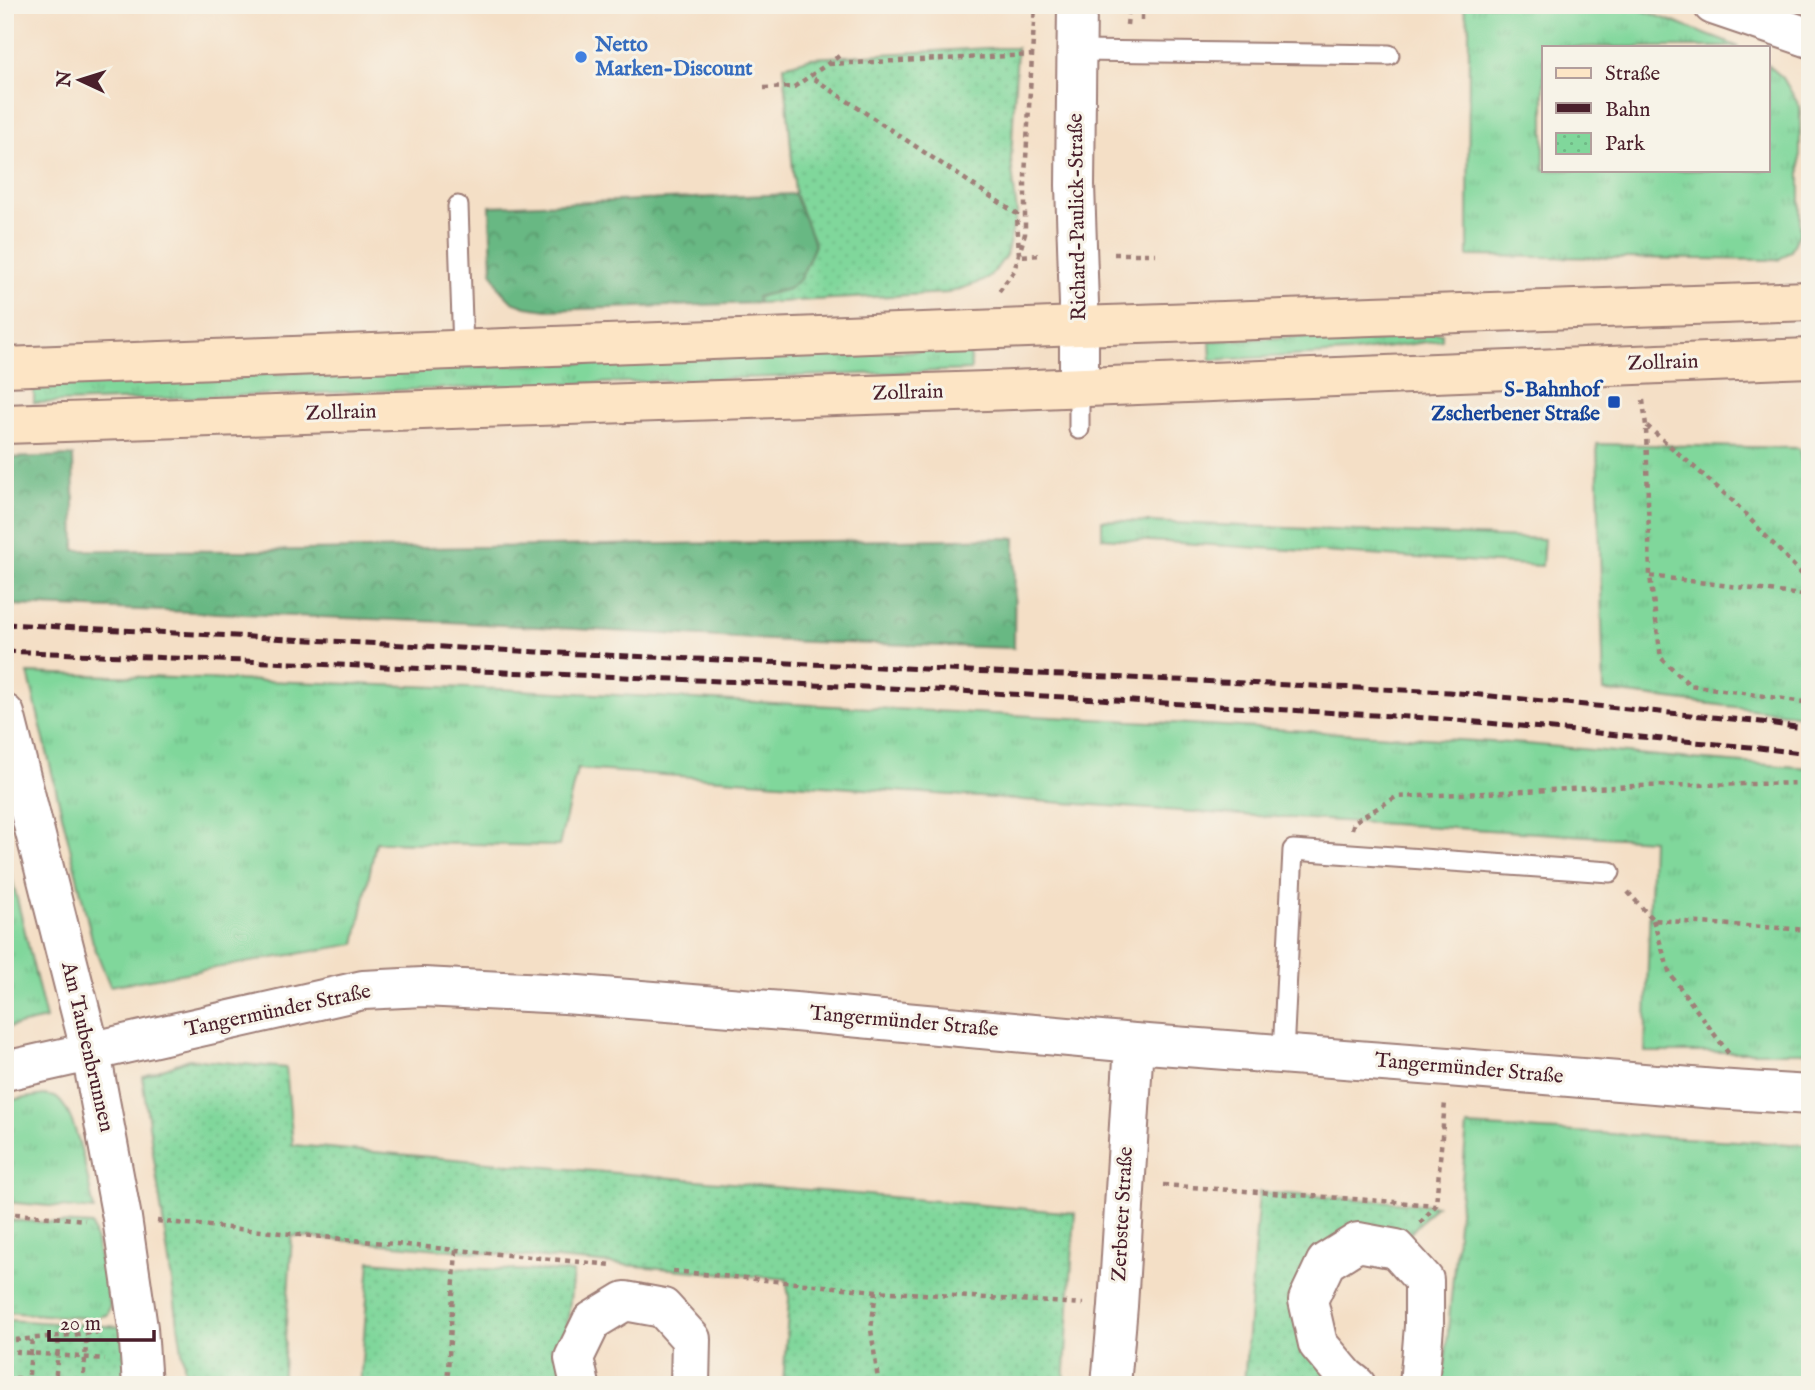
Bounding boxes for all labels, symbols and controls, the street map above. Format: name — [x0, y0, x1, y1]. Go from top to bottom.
place label: Netto Marken-Discount — [594, 32, 753, 83]
north arrow — [46, 46, 116, 116]
legend — [1542, 46, 1770, 172]
marker: Netto Marken-Discount — [573, 49, 589, 65]
text: Straße — [1605, 61, 1661, 88]
text: N — [52, 69, 78, 89]
text: Bahn — [1605, 97, 1650, 124]
street label: Richard-Paulick-Straße — [1063, 113, 1093, 321]
text: Park — [1605, 131, 1646, 158]
street label: Zollrain — [1627, 348, 1699, 378]
place label: S-Bahnhof Zscherbener Straße — [1431, 377, 1603, 428]
street label: Zollrain — [872, 378, 944, 408]
marker: S-Bahnhof Zscherbener Straße — [1606, 394, 1622, 410]
street label: Zollrain — [305, 398, 377, 428]
street label: Am Taubenbrunnen — [54, 958, 120, 1135]
street label: Tangermünder Straße — [183, 978, 374, 1044]
street label: Tangermünder Straße — [809, 1000, 1000, 1044]
street label: Tangermünder Straße — [1374, 1047, 1565, 1091]
street label: Zerbster Straße — [1106, 1145, 1140, 1282]
scale bar — [49, 1299, 154, 1343]
text: 20 m — [60, 1311, 101, 1338]

